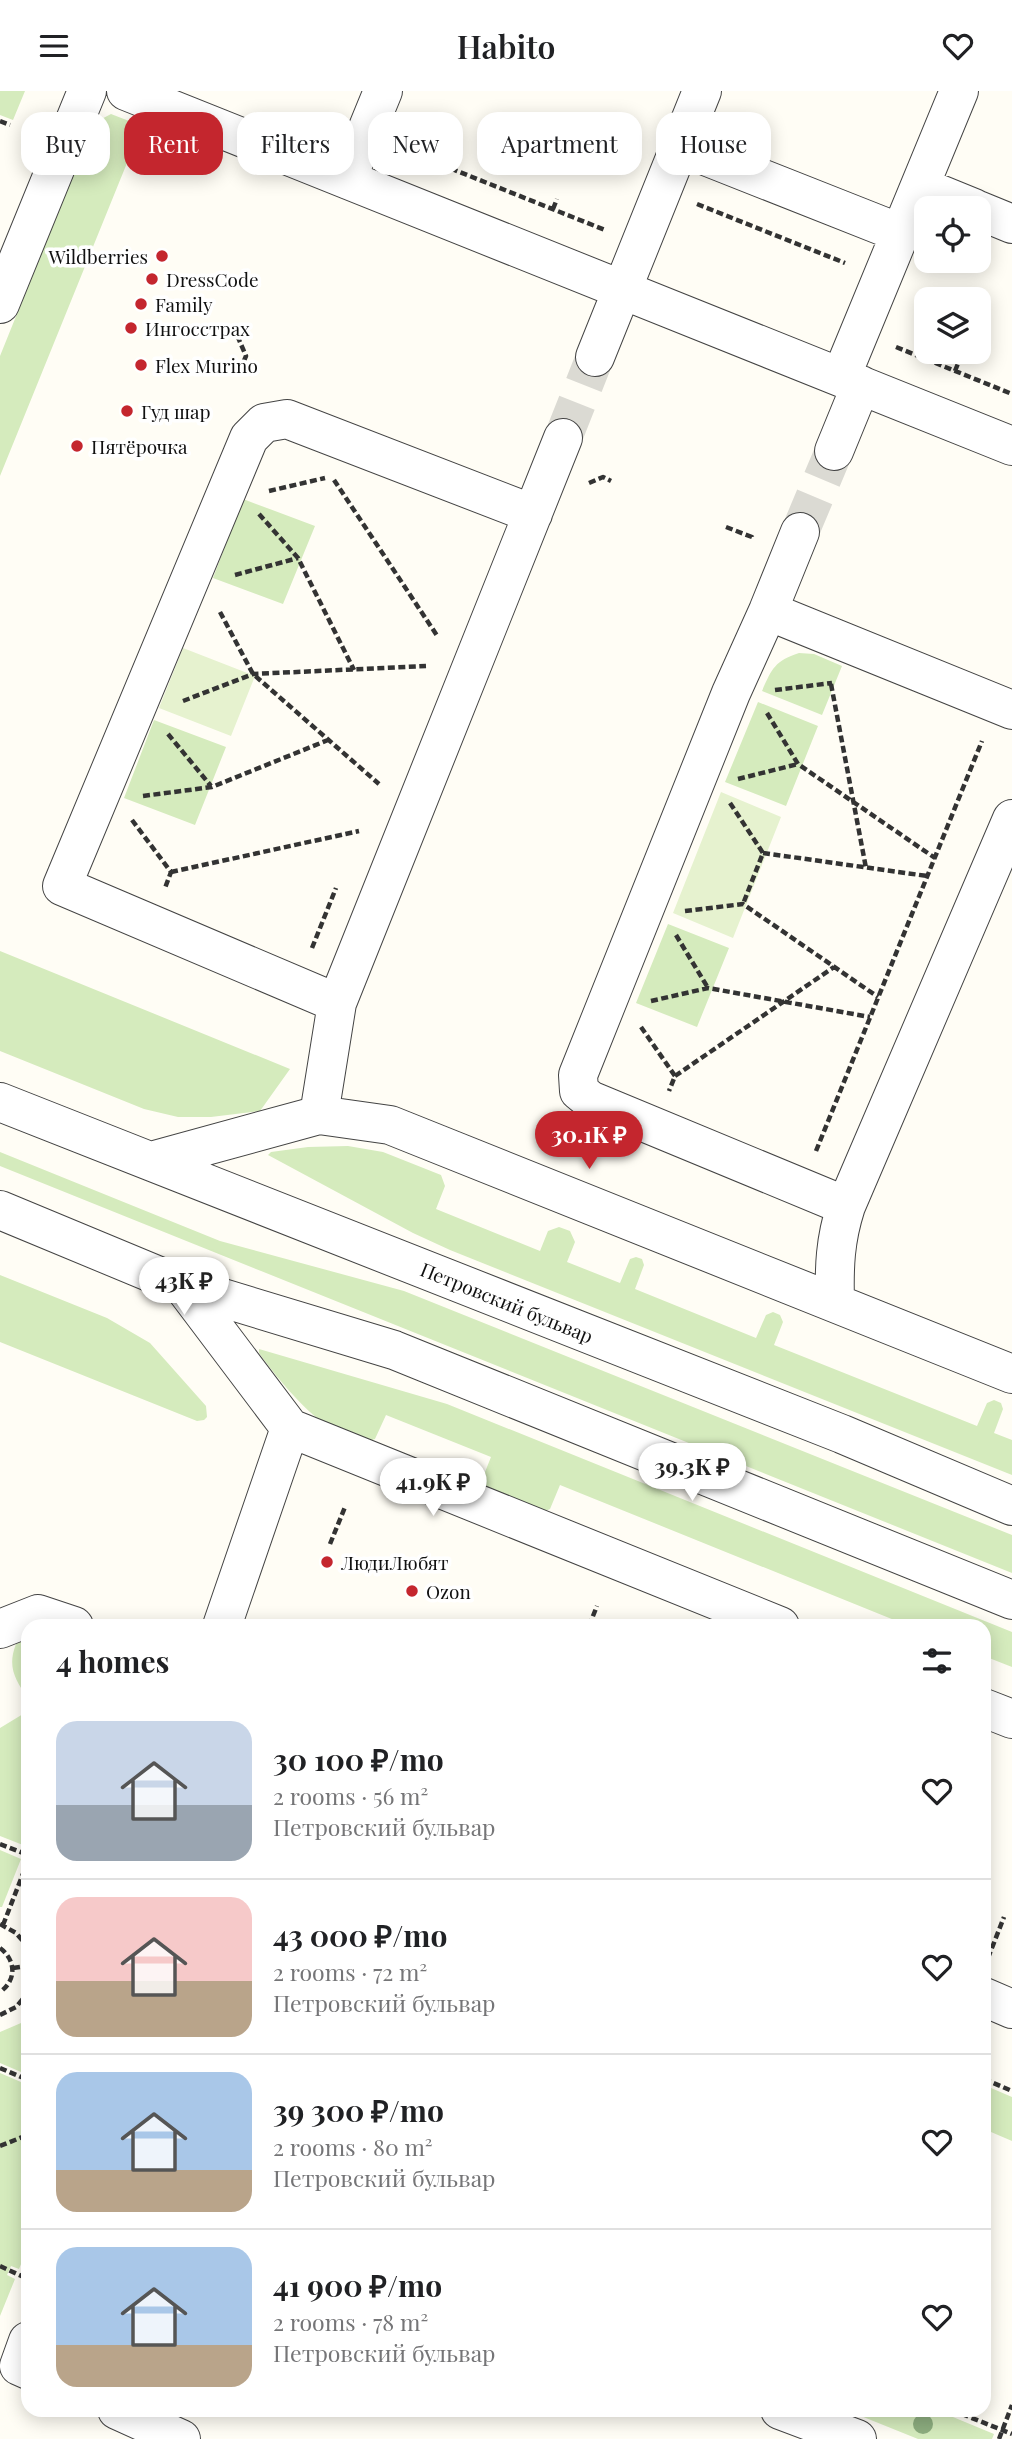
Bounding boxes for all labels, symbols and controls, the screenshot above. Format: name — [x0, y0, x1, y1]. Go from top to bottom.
text: Habito — [457, 24, 555, 67]
icon: menu — [35, 27, 73, 65]
icon: heart — [939, 27, 977, 65]
chip: Buy — [21, 112, 110, 175]
chip: Rent — [124, 112, 223, 175]
chip: Filters — [237, 112, 354, 175]
chip: New — [368, 112, 463, 175]
chip: Apartment — [477, 112, 642, 175]
chip: House — [656, 112, 771, 175]
map controls — [914, 196, 991, 364]
button: locate — [914, 196, 991, 273]
place label: Wildberries — [48, 243, 148, 269]
marker: Wildberries — [154, 248, 170, 264]
place label: DressCode — [166, 266, 259, 292]
marker: DressCode — [144, 271, 160, 287]
button: layers — [914, 287, 991, 364]
place label: Family — [155, 291, 213, 317]
marker: Family — [133, 296, 149, 312]
place label: Ингосстрах — [145, 315, 250, 341]
marker: Ингосстрах — [123, 320, 139, 336]
place label: Flex Murino — [155, 352, 258, 378]
marker: Flex Murino — [133, 357, 149, 373]
place label: Гуд шар — [141, 398, 210, 424]
marker: Гуд шар — [119, 403, 135, 419]
place label: Пятёрочка — [91, 433, 188, 459]
marker: Пятёрочка — [69, 438, 85, 454]
pin: 30.1K ₽ — [524, 1111, 654, 1171]
text: 30.1K ₽ — [551, 1118, 627, 1149]
street label: Петровский бульвар — [417, 1256, 597, 1348]
pin: 43K ₽ — [135, 1257, 233, 1317]
text: 43K ₽ — [155, 1264, 213, 1295]
pin: 39.3K ₽ — [627, 1443, 757, 1503]
text: 39.3K ₽ — [654, 1450, 730, 1481]
pin: 41.9K ₽ — [368, 1459, 498, 1518]
text: 41.9K ₽ — [396, 1465, 470, 1496]
place label: ЛюдиЛюбят — [340, 1549, 449, 1575]
marker: ЛюдиЛюбят — [319, 1554, 335, 1570]
place label: Ozon — [426, 1578, 472, 1604]
marker: Ozon — [404, 1583, 420, 1599]
text: 4 homes — [56, 1641, 169, 1681]
icon: filters — [918, 1642, 956, 1680]
text: 30 100 ₽/mo — [273, 1739, 444, 1779]
icon: home — [112, 1749, 196, 1833]
icon: heart — [918, 1772, 956, 1810]
text: 2 rooms · 56 m² — [273, 1780, 428, 1811]
text: Петровский бульвар — [273, 1811, 495, 1842]
text: 43 000 ₽/mo — [273, 1915, 447, 1955]
icon: home — [112, 1925, 196, 2009]
icon: heart — [918, 1948, 956, 1986]
text: 2 rooms · 72 m² — [273, 1956, 427, 1987]
text: Петровский бульвар — [273, 1987, 495, 2018]
text: 39 300 ₽/mo — [273, 2090, 444, 2130]
icon: home — [112, 2100, 196, 2184]
icon: heart — [918, 2123, 956, 2161]
text: 2 rooms · 80 m² — [273, 2131, 433, 2162]
text: Петровский бульвар — [273, 2162, 495, 2193]
text: 41 900 ₽/mo — [273, 2265, 442, 2305]
icon: home — [112, 2275, 196, 2359]
icon: heart — [918, 2298, 956, 2336]
text: 2 rooms · 78 m² — [273, 2306, 428, 2337]
text: Петровский бульвар — [273, 2337, 495, 2368]

